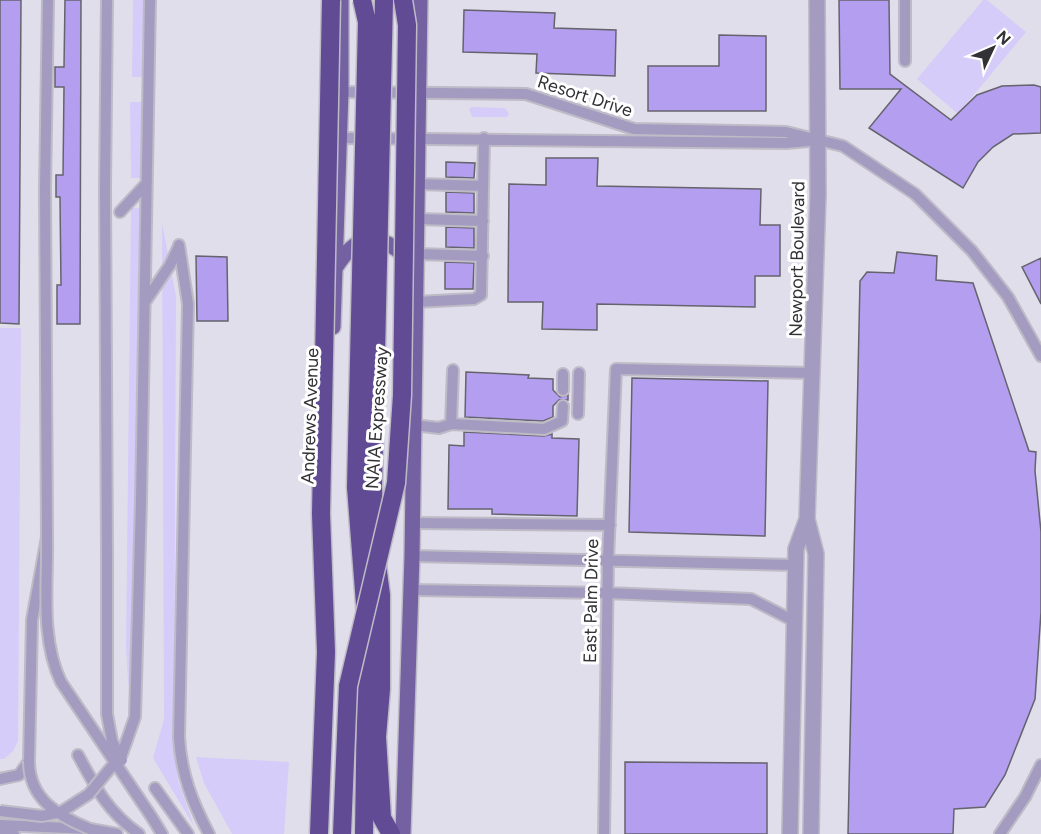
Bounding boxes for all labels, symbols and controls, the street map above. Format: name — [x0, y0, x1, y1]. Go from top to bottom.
north arrow — [963, 18, 1023, 78]
text: N — [992, 27, 1015, 49]
street label: Resort Drive — [535, 70, 636, 122]
street label: Newport Boulevard — [785, 181, 809, 337]
street label: NAIA Expressway — [361, 346, 393, 490]
street label: Andrews Avenue — [297, 347, 323, 484]
street label: East Palm Drive — [579, 539, 603, 663]

